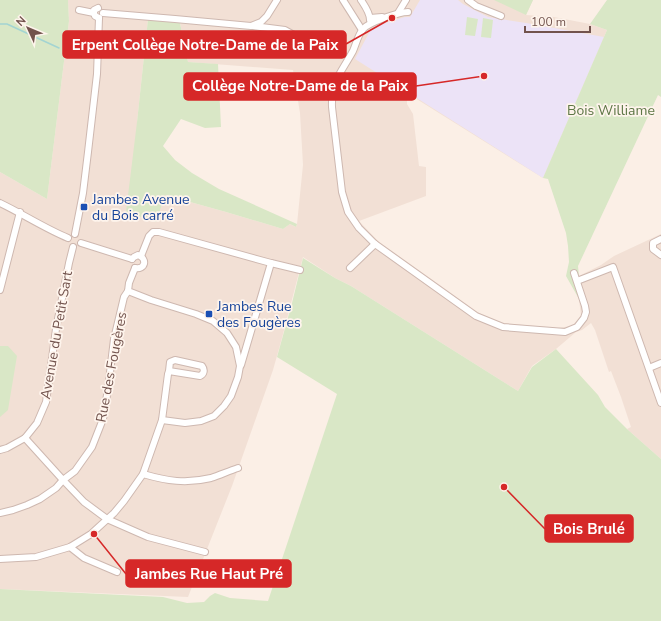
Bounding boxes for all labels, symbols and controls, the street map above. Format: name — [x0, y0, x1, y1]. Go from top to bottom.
north arrow — [8, 8, 48, 48]
scale bar — [525, 8, 590, 34]
text: N — [13, 13, 29, 30]
text: 100 m — [531, 14, 566, 30]
callout: Erpent Collège Notre-Dame de la Paix — [63, 31, 346, 58]
text: Erpent Collège Notre-Dame de la Paix — [72, 35, 339, 55]
callout: Collège Notre-Dame de la Paix — [184, 73, 416, 100]
text: Collège Notre-Dame de la Paix — [192, 76, 409, 96]
park label: Bois Williame — [567, 101, 655, 120]
place label: Jambes Avenue du Bois carré — [91, 190, 190, 225]
marker: Jambes Avenue du Bois carré — [79, 202, 89, 212]
street label: Avenue du Petit Sart — [36, 269, 77, 401]
place label: Jambes Rue des Fougères — [216, 297, 301, 332]
marker: Jambes Rue des Fougères — [204, 309, 214, 319]
street label: Rue des Fougères — [91, 310, 132, 424]
callout: Bois Brulé — [545, 515, 633, 542]
text: Bois Brulé — [553, 519, 625, 539]
callout: Jambes Rue Haut Pré — [126, 560, 291, 587]
text: Jambes Rue Haut Pré — [134, 564, 283, 584]

